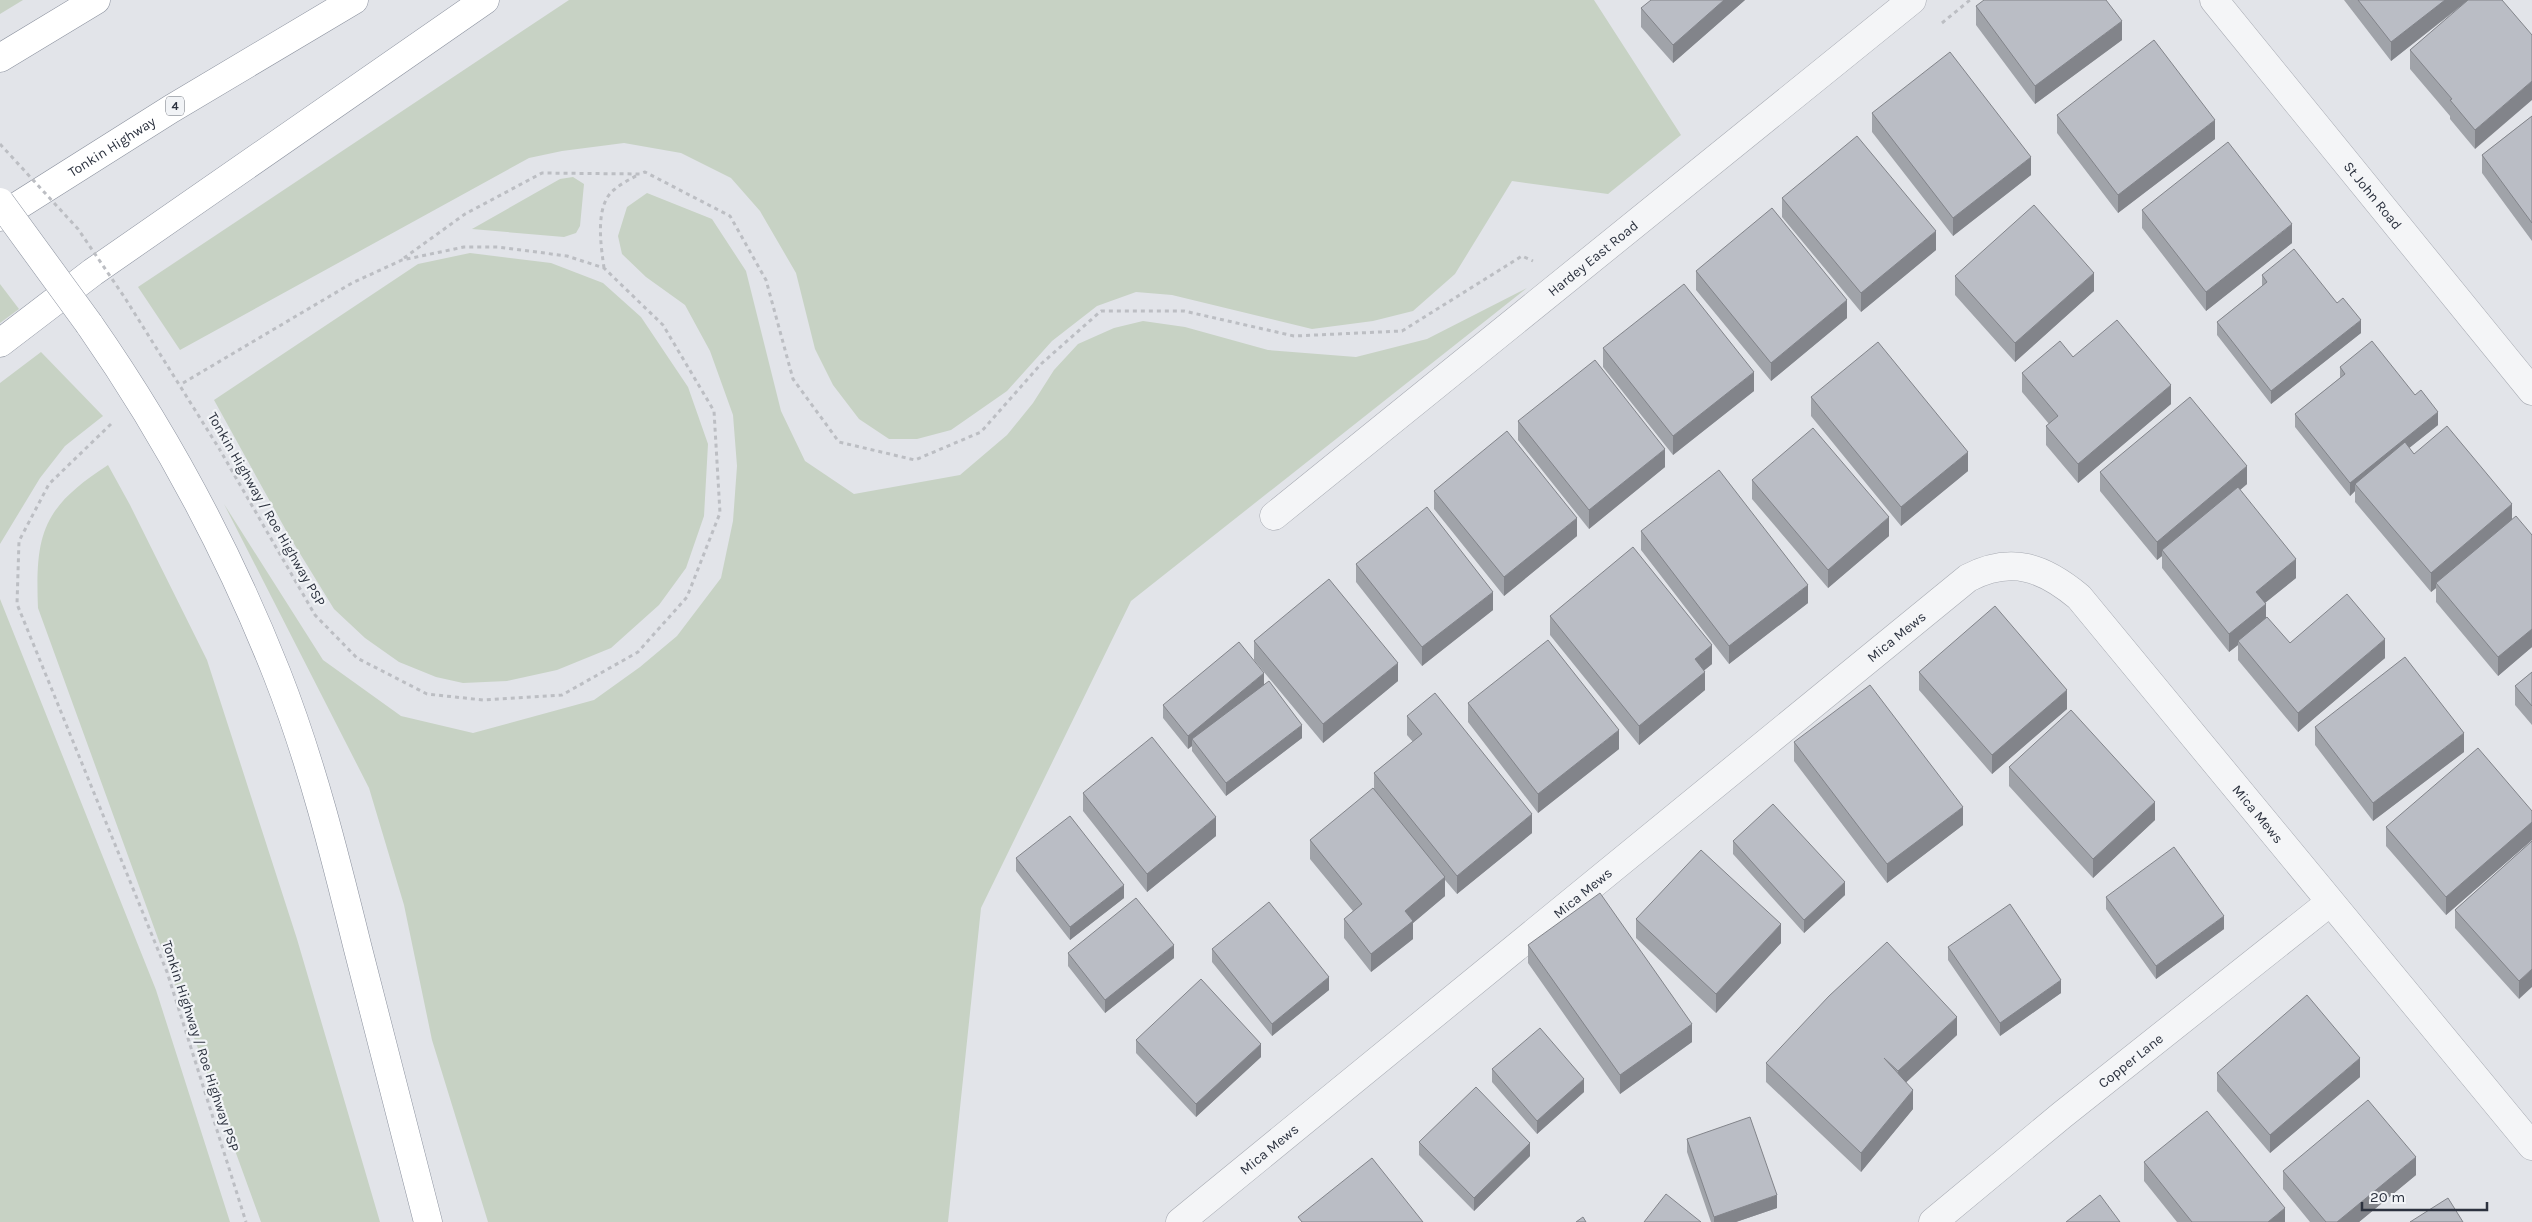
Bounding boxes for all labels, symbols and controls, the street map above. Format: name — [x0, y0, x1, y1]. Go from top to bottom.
road number: 4 — [166, 96, 184, 115]
street label: Tonkin Highway — [65, 113, 159, 181]
street label: St John Road — [2340, 158, 2405, 233]
street label: Hardey East Road — [1544, 217, 1642, 300]
street label: Tonkin Highway / Roe Highway PSP — [204, 409, 329, 609]
street label: Mica Mews — [1864, 608, 1929, 666]
street label: Mica Mews — [2228, 781, 2287, 847]
street label: Mica Mews — [1550, 864, 1616, 922]
street label: Tonkin Highway / Roe Highway PSP — [158, 938, 243, 1154]
street label: Copper Lane — [2095, 1030, 2167, 1092]
street label: Mica Mews — [1237, 1121, 1302, 1179]
scale bar — [2362, 1180, 2487, 1212]
text: 20 m — [2370, 1188, 2405, 1206]

